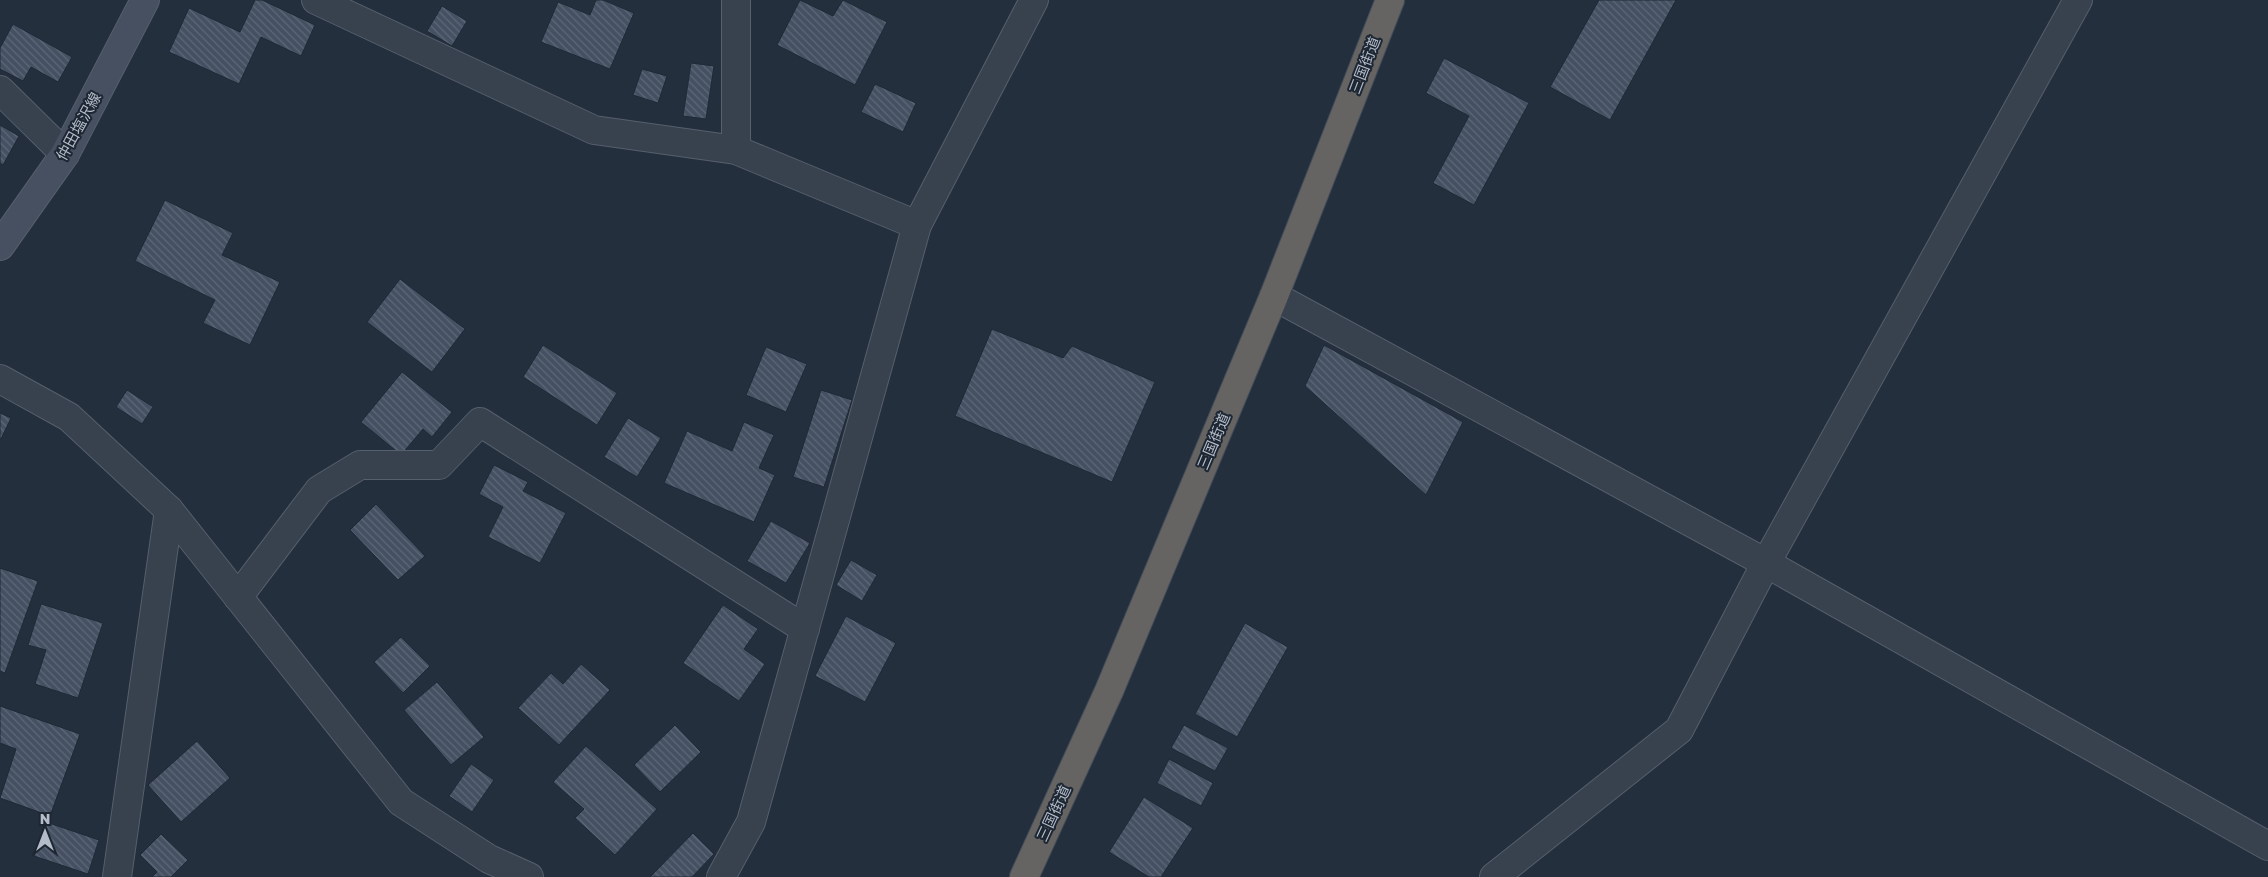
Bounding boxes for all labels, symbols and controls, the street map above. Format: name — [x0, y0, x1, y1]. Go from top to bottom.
street label: 三国街道 — [1345, 34, 1383, 96]
street label: 仲田塩沢線 — [52, 89, 104, 163]
street label: 三国街道 — [1193, 410, 1233, 472]
street label: 三国街道 — [1032, 782, 1074, 844]
north arrow — [20, 807, 70, 857]
text: N — [40, 810, 50, 827]

